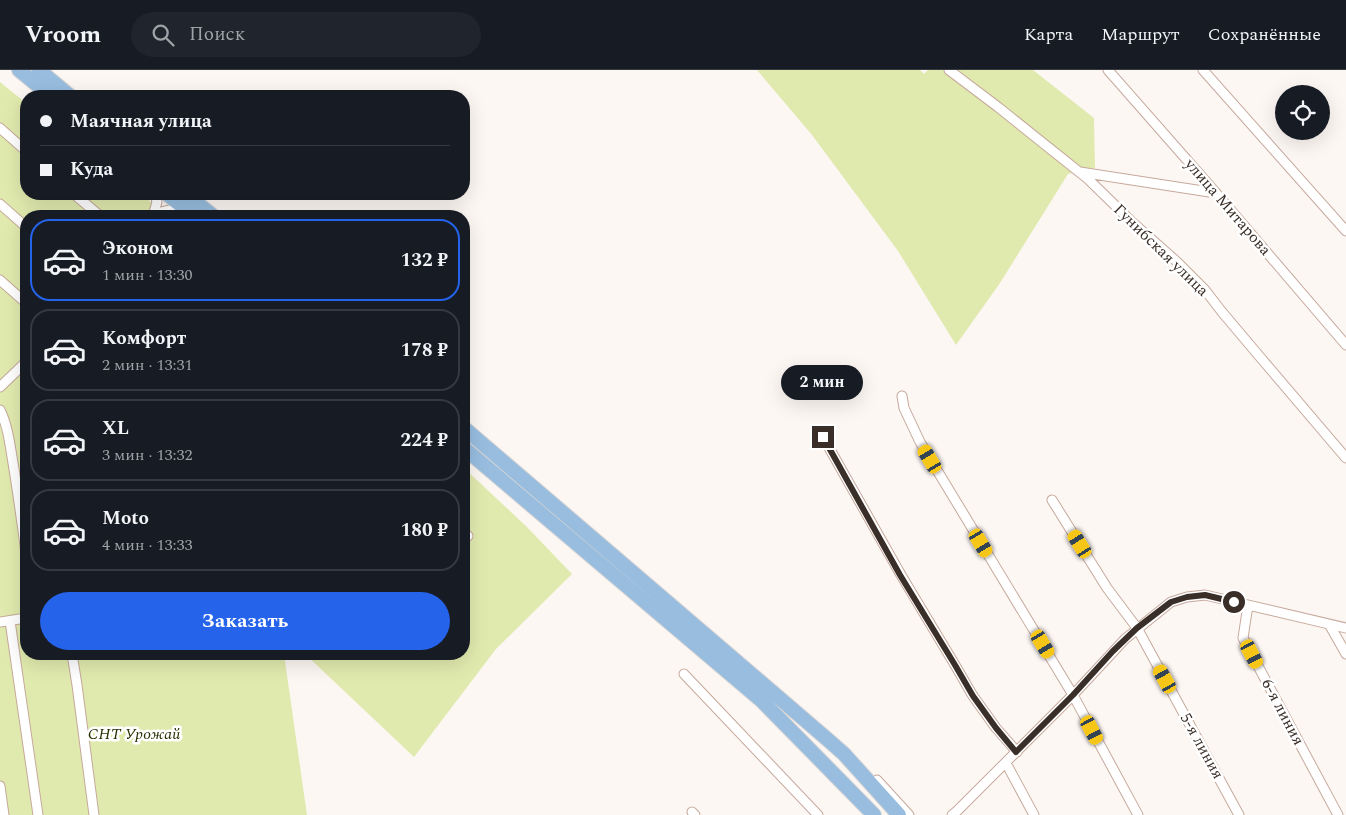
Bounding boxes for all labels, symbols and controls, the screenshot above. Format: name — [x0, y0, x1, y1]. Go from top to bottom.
search box — [131, 12, 481, 57]
text: Vroom — [25, 17, 101, 53]
text: Поиск — [189, 20, 245, 49]
icon: search — [149, 21, 177, 49]
text: Карта — [1024, 21, 1073, 48]
text: Маршрут — [1101, 21, 1180, 48]
text: Сохранённые — [1208, 21, 1321, 48]
map controls — [1275, 85, 1330, 140]
button: locate — [1275, 85, 1330, 140]
text: Маячная улица — [70, 107, 212, 136]
street label: улица Митарова — [1178, 152, 1277, 261]
text: Куда — [70, 155, 113, 184]
street label: Гунибская улица — [1108, 198, 1214, 302]
text: Эконом — [102, 234, 173, 263]
icon: car — [42, 238, 87, 283]
text: 132 ₽ — [401, 246, 448, 275]
text: 1 мин · 13:30 — [102, 263, 192, 287]
text: Комфорт — [102, 324, 186, 353]
icon: car — [42, 328, 87, 373]
text: 178 ₽ — [401, 336, 448, 365]
text: 2 мин · 13:31 — [102, 353, 192, 377]
callout: 2 мин — [782, 364, 864, 400]
text: 2 мин — [799, 370, 845, 394]
text: XL — [102, 414, 129, 443]
icon: car — [42, 418, 87, 463]
text: 224 ₽ — [401, 426, 448, 455]
route end — [812, 426, 834, 448]
car — [915, 442, 944, 476]
text: 3 мин · 13:32 — [102, 443, 192, 467]
text: Moto — [102, 504, 149, 533]
icon: car — [42, 508, 87, 553]
text: 180 ₽ — [401, 516, 448, 545]
car — [966, 526, 995, 560]
car — [1065, 527, 1094, 561]
text: 4 мин · 13:33 — [102, 533, 192, 557]
route start — [1223, 591, 1245, 613]
button: Заказать — [40, 592, 450, 650]
car — [1028, 627, 1057, 661]
car — [1238, 637, 1265, 671]
car — [1151, 662, 1178, 696]
street label: 6-я линия — [1255, 674, 1311, 750]
street label: 5-я линия — [1174, 708, 1230, 784]
car — [1078, 713, 1105, 747]
park label: СНТ Урожай — [88, 722, 181, 746]

